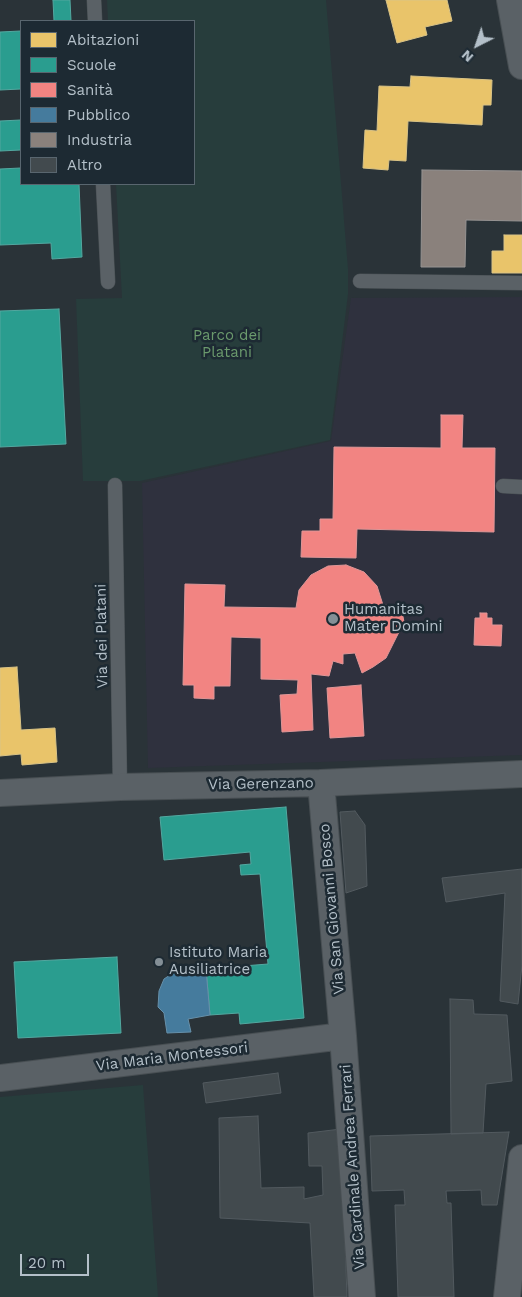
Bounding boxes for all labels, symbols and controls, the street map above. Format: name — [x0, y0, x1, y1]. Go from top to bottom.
legend — [20, 20, 195, 185]
north arrow — [452, 20, 502, 70]
text: Abitazioni — [67, 31, 139, 49]
text: N — [458, 47, 476, 66]
text: Scuole — [67, 56, 117, 74]
text: Sanità — [67, 81, 113, 99]
text: Pubblico — [67, 106, 130, 124]
text: Industria — [67, 131, 132, 149]
text: Altro — [67, 156, 102, 174]
park label: Parco dei Platani — [193, 327, 261, 362]
street label: Via dei Platani — [92, 584, 112, 688]
place label: Humanitas Mater Domini — [344, 601, 442, 636]
marker: Humanitas Mater Domini — [326, 612, 340, 626]
street label: Via Gerenzano — [208, 774, 314, 794]
street label: Via San Giovanni Bosco — [316, 823, 348, 995]
place label: Istituto Maria Ausiliatrice — [169, 944, 267, 979]
marker: Istituto Maria Ausiliatrice — [153, 956, 165, 968]
street label: Via Maria Montessori — [95, 1039, 249, 1075]
street label: Via Cardinale Andrea Ferrari — [337, 1064, 369, 1270]
scale bar — [22, 1244, 91, 1276]
text: 20 m — [28, 1254, 66, 1272]

